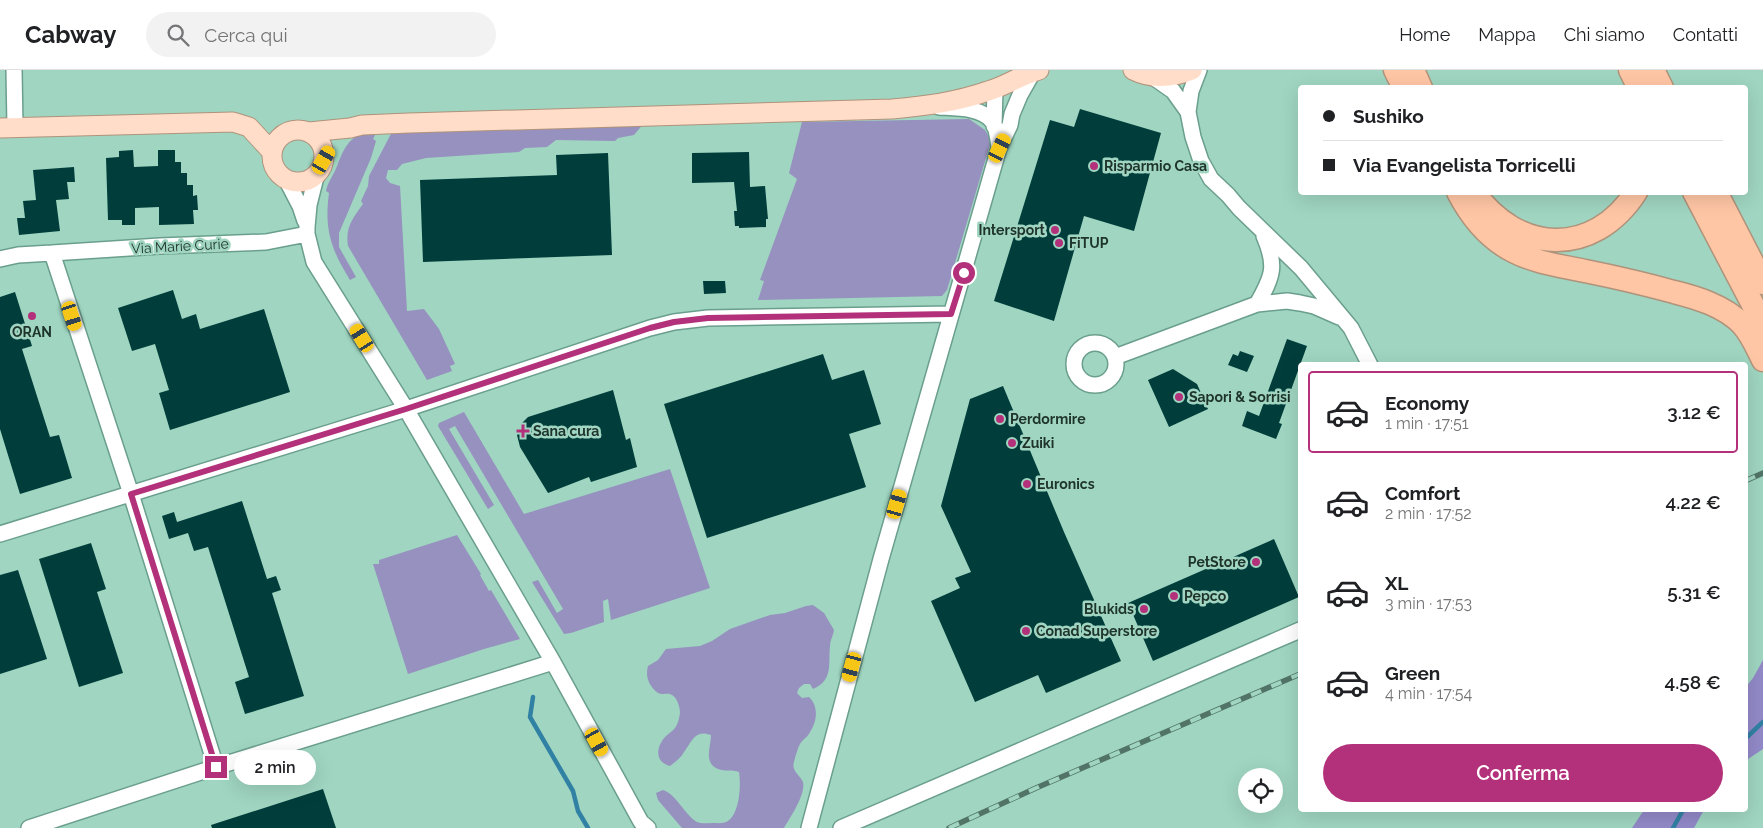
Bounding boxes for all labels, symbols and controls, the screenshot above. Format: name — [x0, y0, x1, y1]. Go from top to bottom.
search box — [146, 12, 496, 57]
text: Cabway — [25, 20, 116, 49]
icon: search — [164, 21, 192, 49]
text: Cerca qui — [204, 24, 288, 46]
text: Home — [1399, 24, 1450, 45]
text: Mappa — [1478, 24, 1536, 45]
text: Chi siamo — [1564, 24, 1645, 45]
text: Contatti — [1673, 24, 1738, 45]
text: Sushiko — [1353, 105, 1424, 127]
car — [986, 131, 1013, 165]
car — [310, 143, 337, 177]
text: Via Evangelista Torricelli — [1353, 154, 1576, 176]
place label: Risparmio Casa — [1104, 158, 1207, 174]
marker: Risparmio Casa — [1088, 160, 1100, 172]
place label: Intersport — [978, 222, 1046, 238]
marker: Intersport — [1049, 224, 1061, 236]
street label: Via Marie Curie — [131, 235, 229, 257]
place label: FiTUP — [1069, 235, 1109, 251]
marker: FiTUP — [1053, 237, 1065, 249]
route start — [953, 262, 975, 284]
car — [60, 299, 83, 333]
marker: ORAN — [26, 310, 38, 322]
car — [347, 321, 376, 355]
place label: ORAN — [12, 324, 52, 340]
place label: Sapori & Sorrisi — [1189, 389, 1291, 405]
icon: car — [1325, 390, 1370, 435]
marker: Sapori & Sorrisi — [1173, 391, 1185, 403]
text: Economy — [1385, 392, 1469, 414]
text: 3.12 € — [1667, 401, 1721, 423]
place label: Perdormire — [1010, 411, 1086, 427]
marker: Perdormire — [994, 413, 1006, 425]
text: 1 min · 17:51 — [1385, 414, 1469, 433]
place label: Sana cura — [533, 423, 599, 439]
marker: Sana cura — [517, 425, 529, 437]
place label: Zuiki — [1022, 435, 1054, 451]
marker: Zuiki — [1006, 437, 1018, 449]
place label: Euronics — [1037, 476, 1095, 492]
marker: Euronics — [1021, 478, 1033, 490]
icon: car — [1325, 480, 1370, 525]
text: Comfort — [1385, 482, 1460, 504]
car — [885, 488, 908, 520]
text: 4.22 € — [1666, 491, 1721, 513]
text: 2 min · 17:52 — [1385, 504, 1472, 523]
place label: PetStore — [1188, 554, 1247, 570]
marker: PetStore — [1250, 556, 1262, 568]
icon: car — [1325, 570, 1370, 615]
text: XL — [1385, 572, 1408, 594]
text: 5.31 € — [1667, 581, 1721, 603]
place label: Pepco — [1184, 588, 1227, 604]
marker: Pepco — [1168, 590, 1180, 602]
text: 3 min · 17:53 — [1385, 594, 1472, 613]
place label: Blukids — [1084, 601, 1134, 617]
marker: Blukids — [1138, 603, 1150, 615]
place label: Conad Superstore — [1036, 623, 1158, 639]
marker: Conad Superstore — [1020, 625, 1032, 637]
car — [840, 651, 863, 683]
icon: car — [1325, 660, 1370, 705]
text: Green — [1385, 662, 1440, 684]
text: 4.58 € — [1665, 671, 1721, 693]
text: 4 min · 17:54 — [1385, 684, 1472, 703]
car — [583, 725, 610, 759]
button: Conferma — [1323, 744, 1723, 802]
callout: 2 min — [234, 750, 316, 784]
route end — [205, 756, 227, 778]
text: 2 min — [255, 758, 296, 777]
map controls — [1238, 768, 1283, 813]
button: locate — [1238, 768, 1283, 813]

